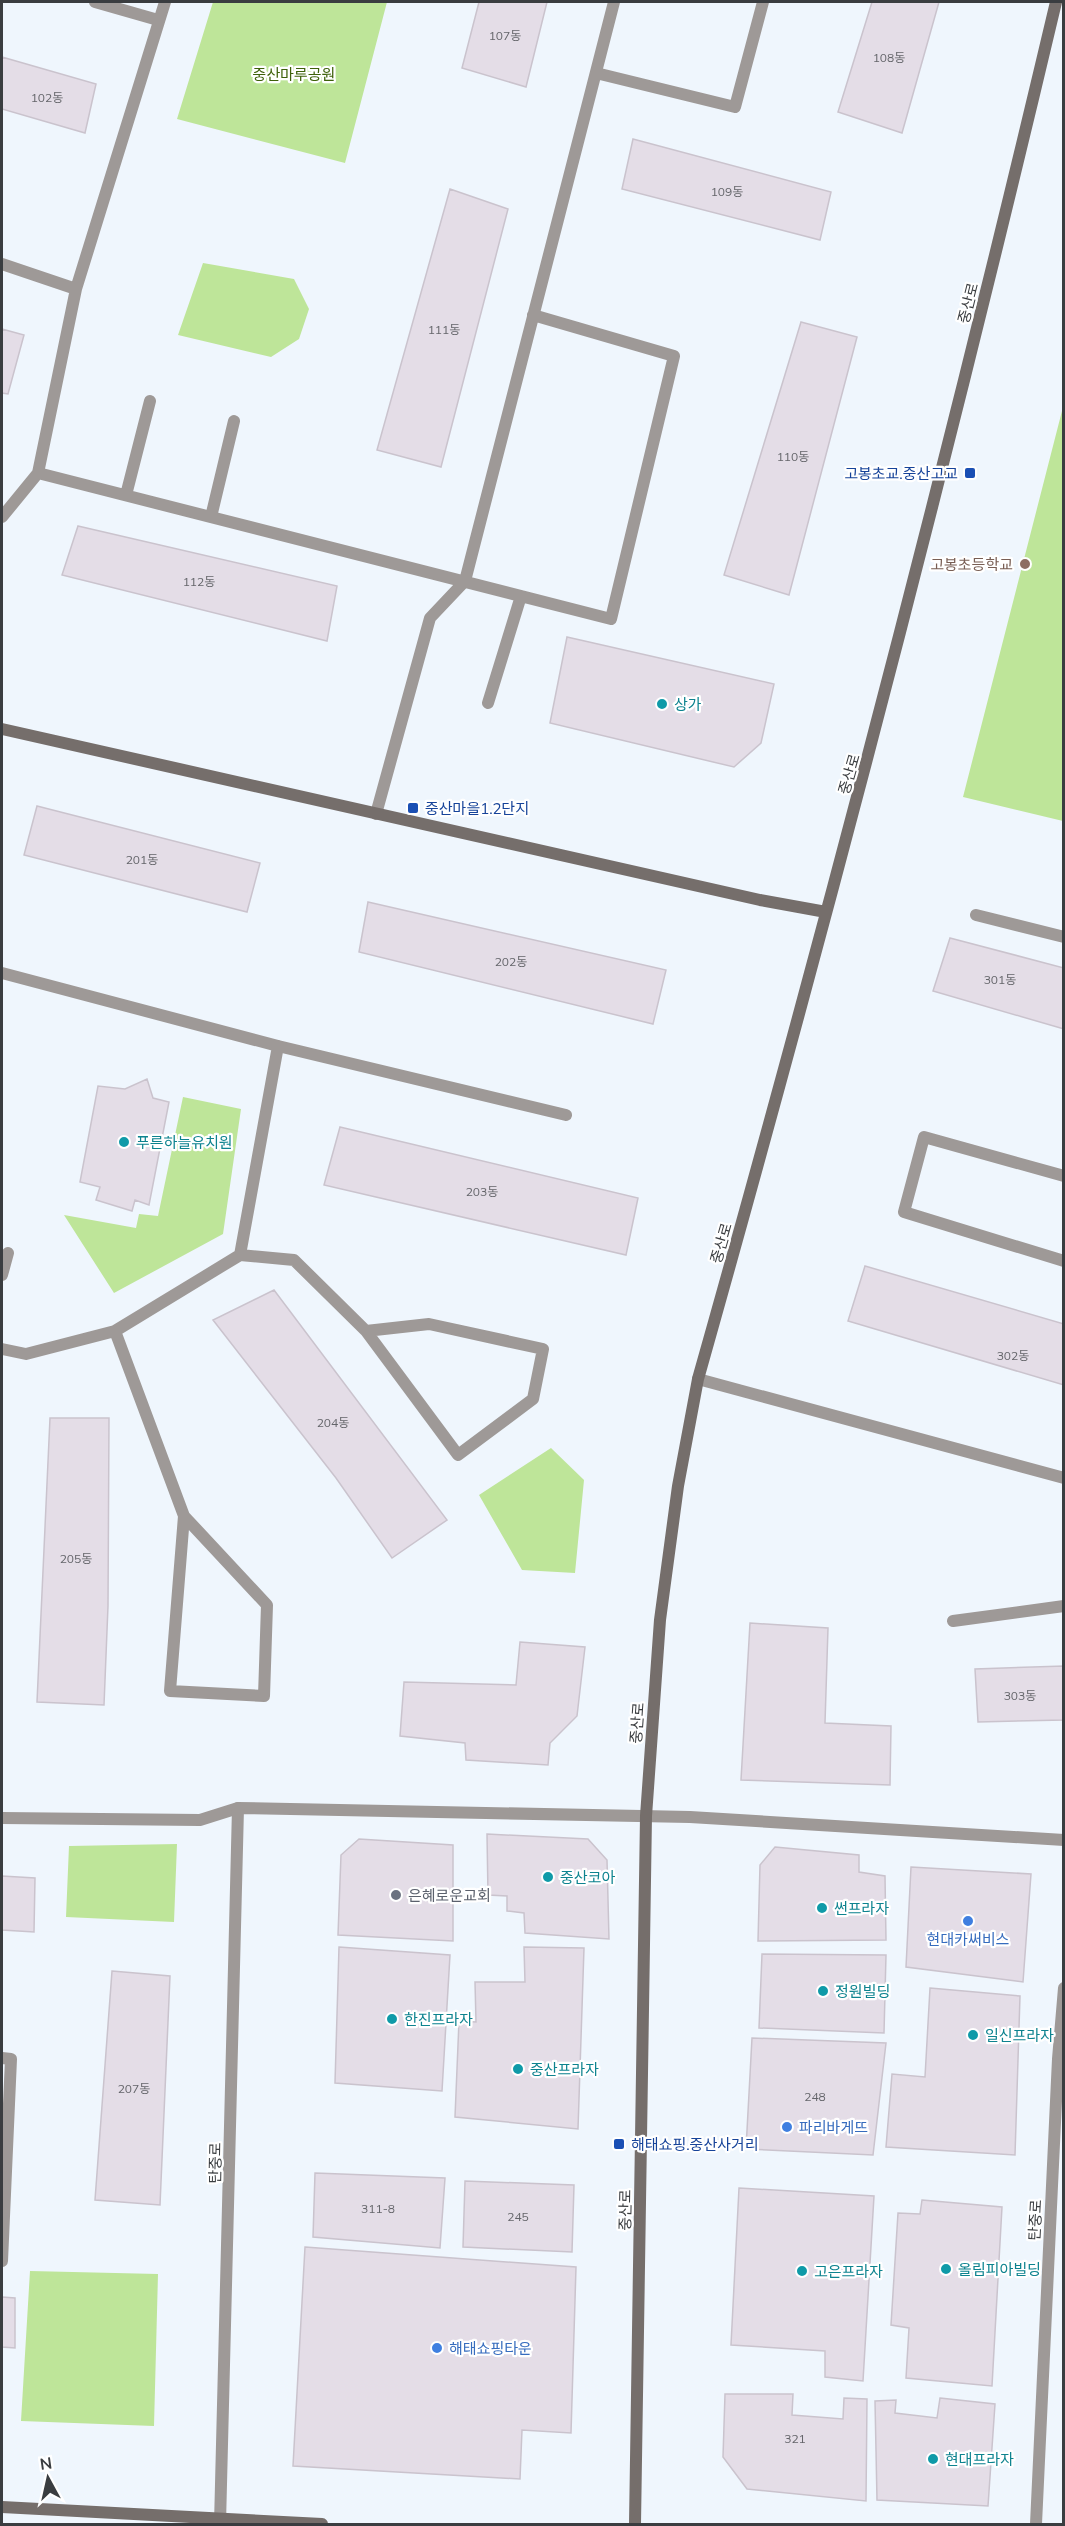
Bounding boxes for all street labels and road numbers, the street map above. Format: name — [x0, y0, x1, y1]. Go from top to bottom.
street label: 중산로 — [954, 281, 982, 325]
street label: 중산로 — [834, 751, 864, 797]
street label: 중산로 — [706, 1220, 736, 1266]
street label: 중산로 — [626, 1702, 648, 1744]
street label: 탄중로 — [205, 2142, 225, 2184]
street label: 중산로 — [615, 2189, 635, 2231]
street label: 탄중로 — [1024, 2199, 1046, 2241]

